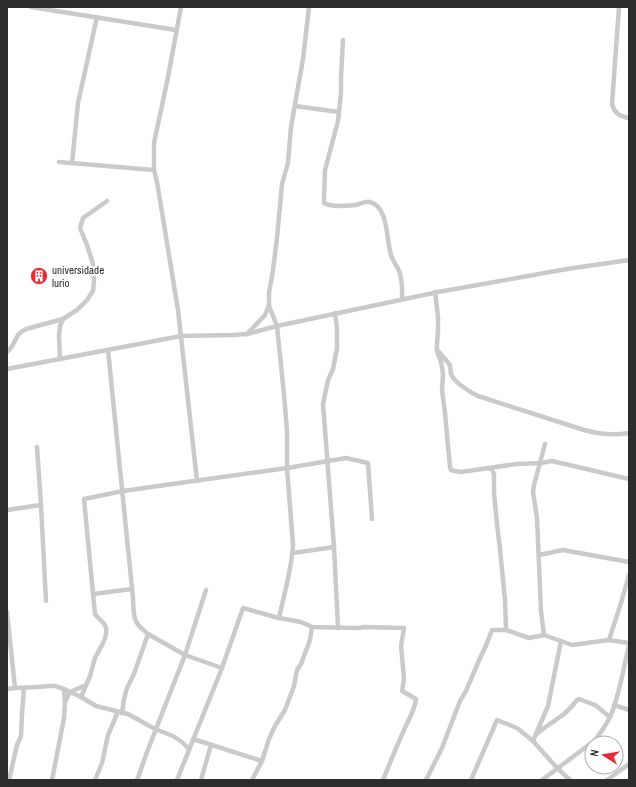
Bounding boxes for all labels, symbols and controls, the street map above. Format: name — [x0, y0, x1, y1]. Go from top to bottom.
place label: universidade lurio — [52, 263, 104, 290]
building icon: universidade lurio — [29, 266, 49, 286]
north arrow — [584, 735, 624, 775]
text: N — [587, 748, 602, 758]

